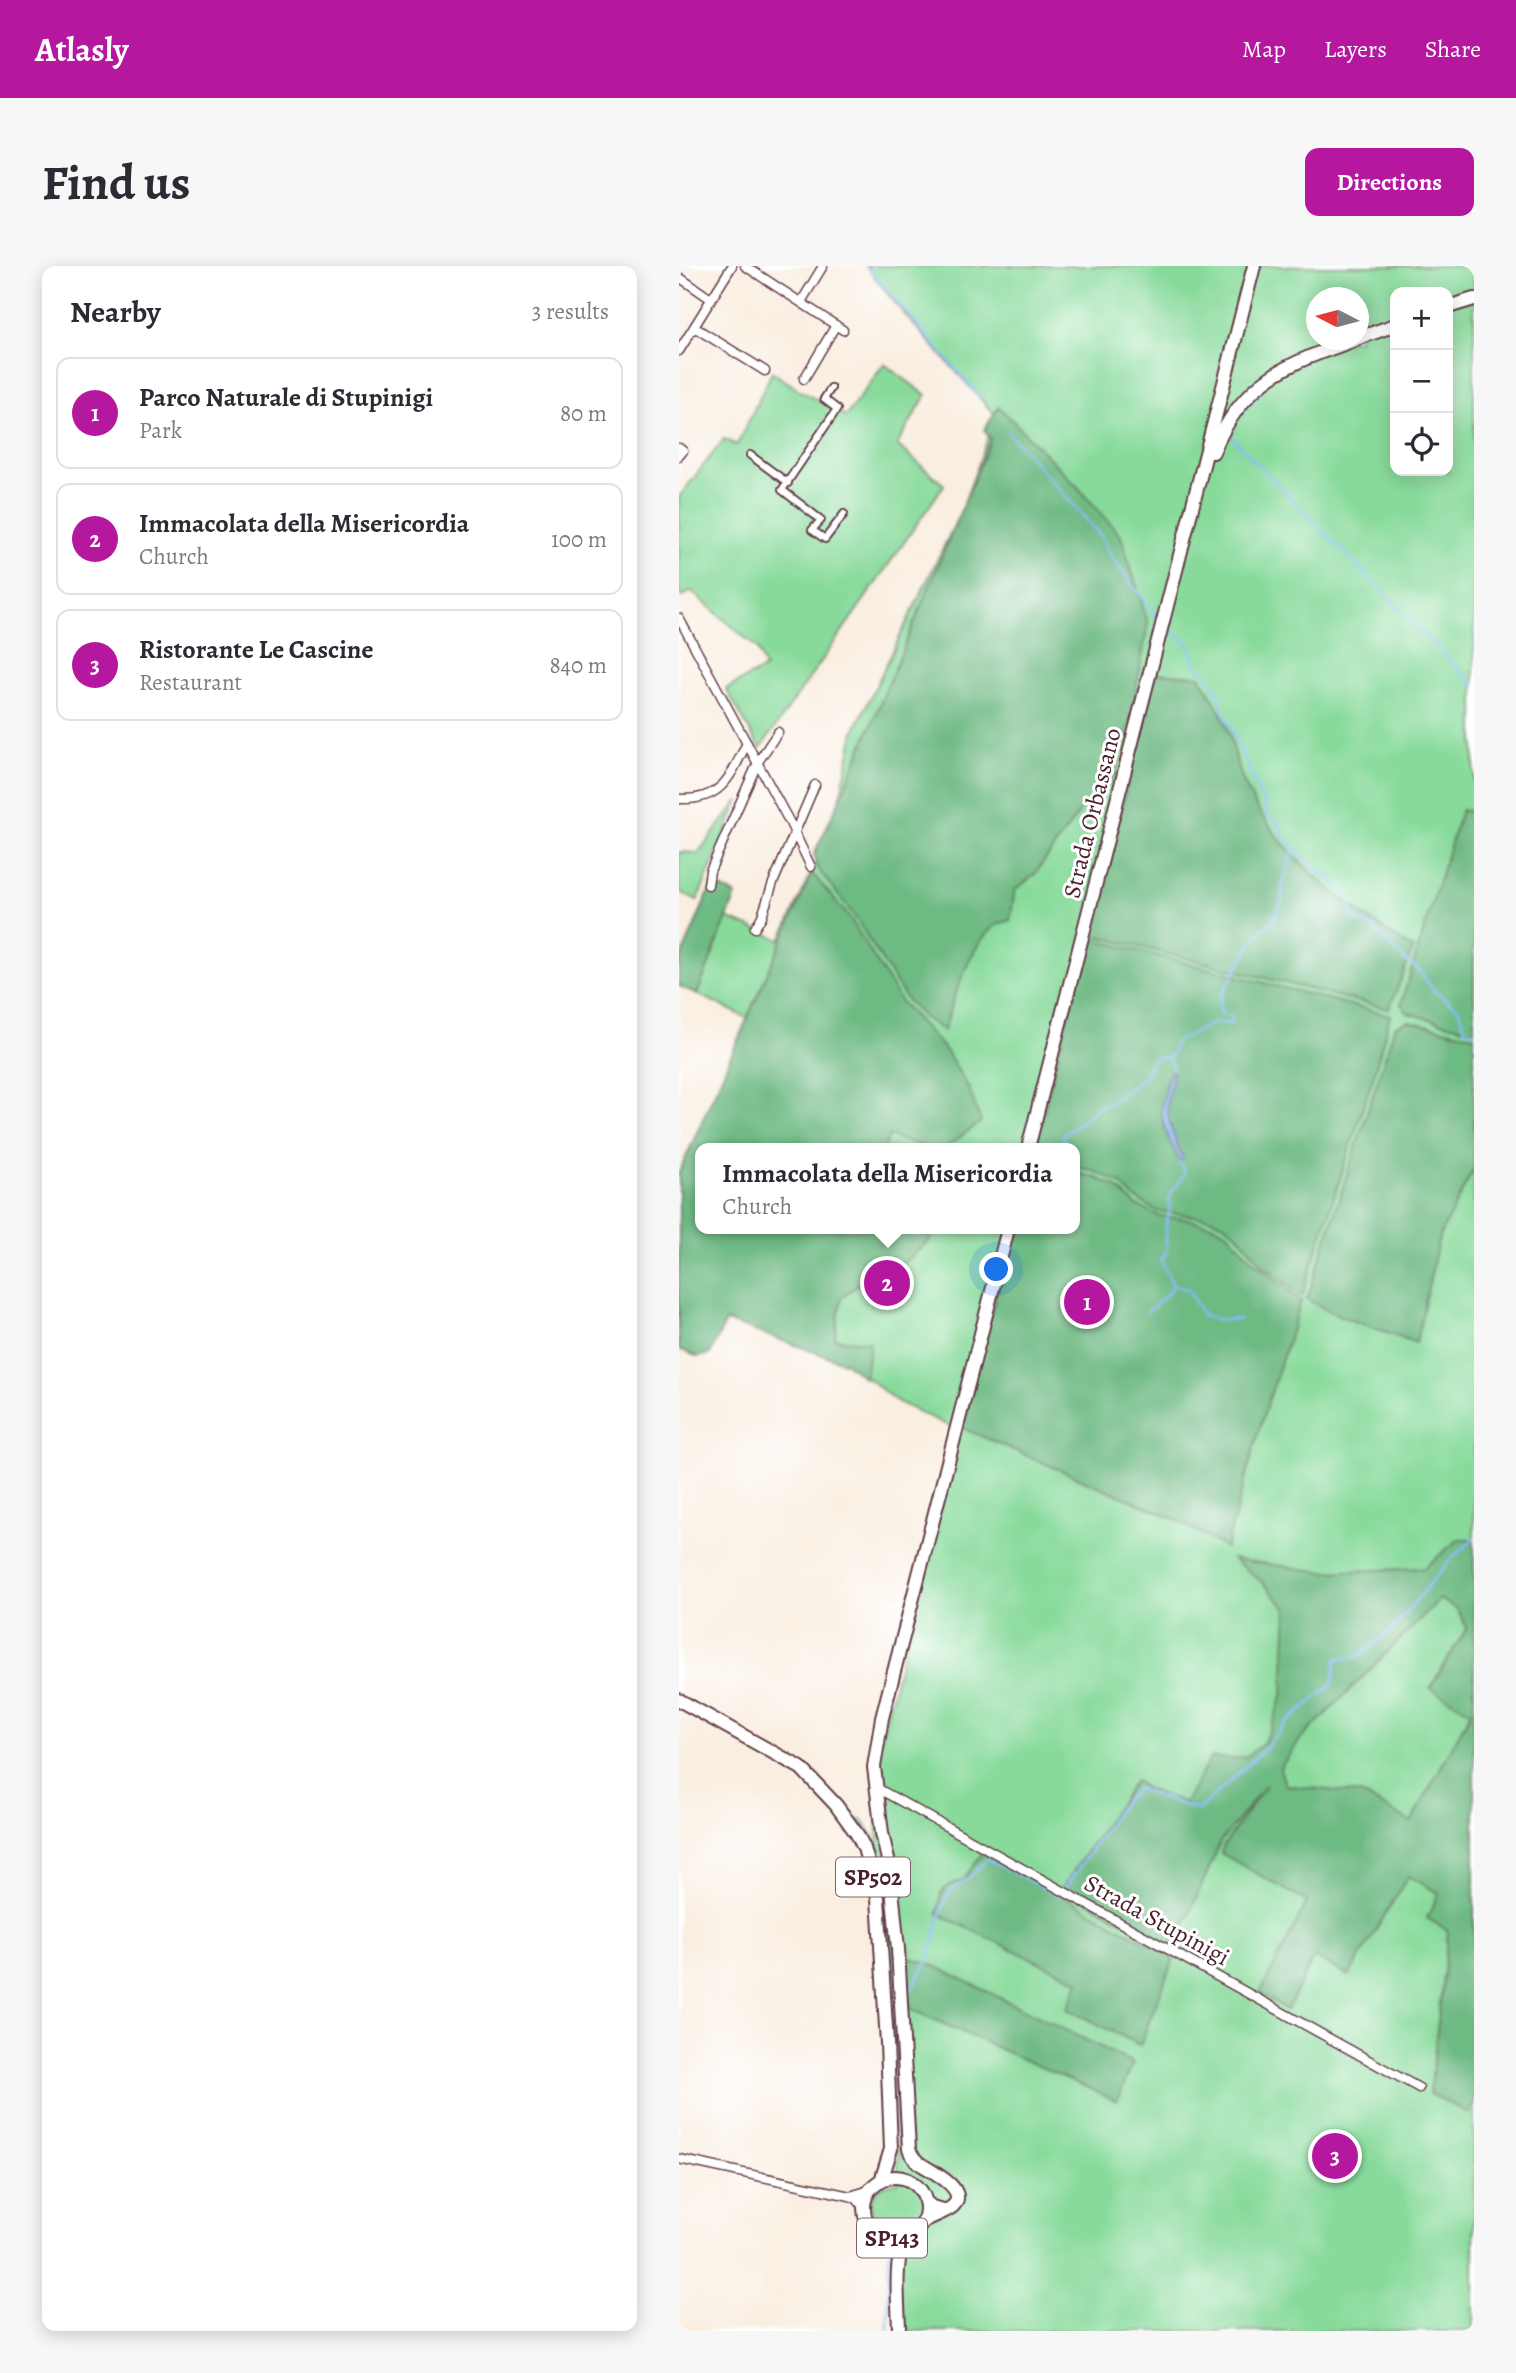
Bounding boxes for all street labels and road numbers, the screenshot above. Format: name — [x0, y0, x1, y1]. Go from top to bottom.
street label: Strada Orbassano — [1055, 725, 1129, 901]
road number: SP502 — [836, 1858, 910, 1896]
street label: Strada Stupinigi — [1079, 1867, 1235, 1973]
road number: SP143 — [857, 2218, 927, 2258]

